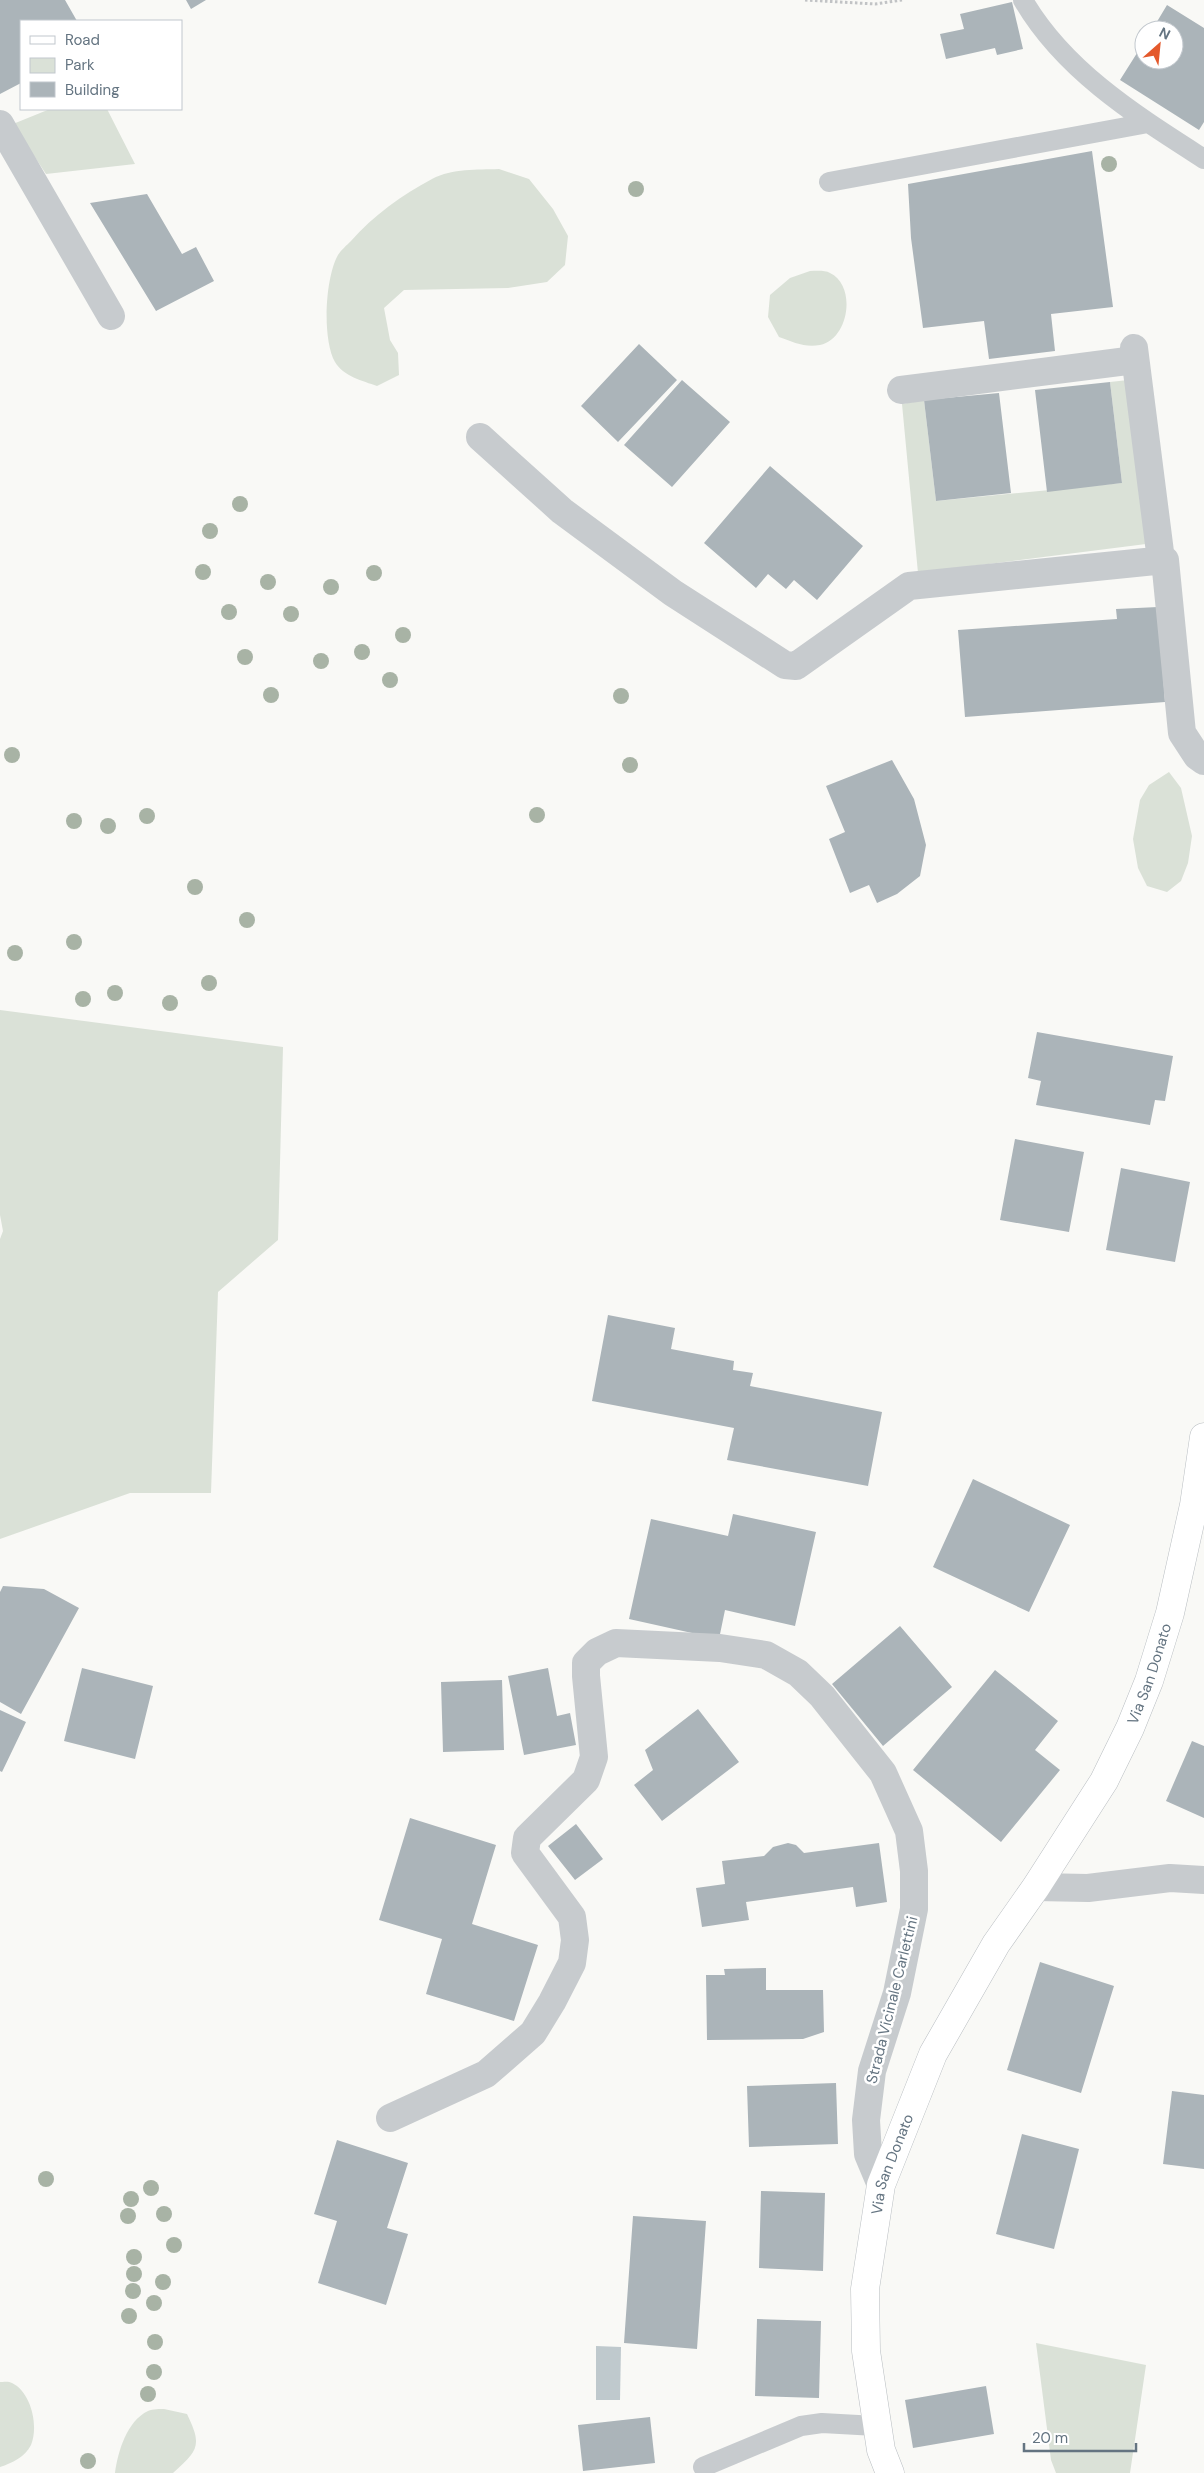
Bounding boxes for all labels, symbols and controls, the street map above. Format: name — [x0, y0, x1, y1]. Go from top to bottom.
legend — [20, 20, 182, 110]
north arrow — [1134, 20, 1184, 70]
text: N — [1156, 23, 1174, 44]
text: Road — [65, 30, 100, 50]
text: Park — [65, 55, 95, 75]
text: Building — [65, 80, 120, 100]
street label: Via San Donato — [1123, 1621, 1176, 1727]
street label: Strada Vicinale Carlettini — [861, 1914, 923, 2086]
street label: Via San Donato — [867, 2111, 918, 2216]
scale bar — [1024, 2420, 1136, 2452]
text: 20 m — [1032, 2428, 1068, 2448]

